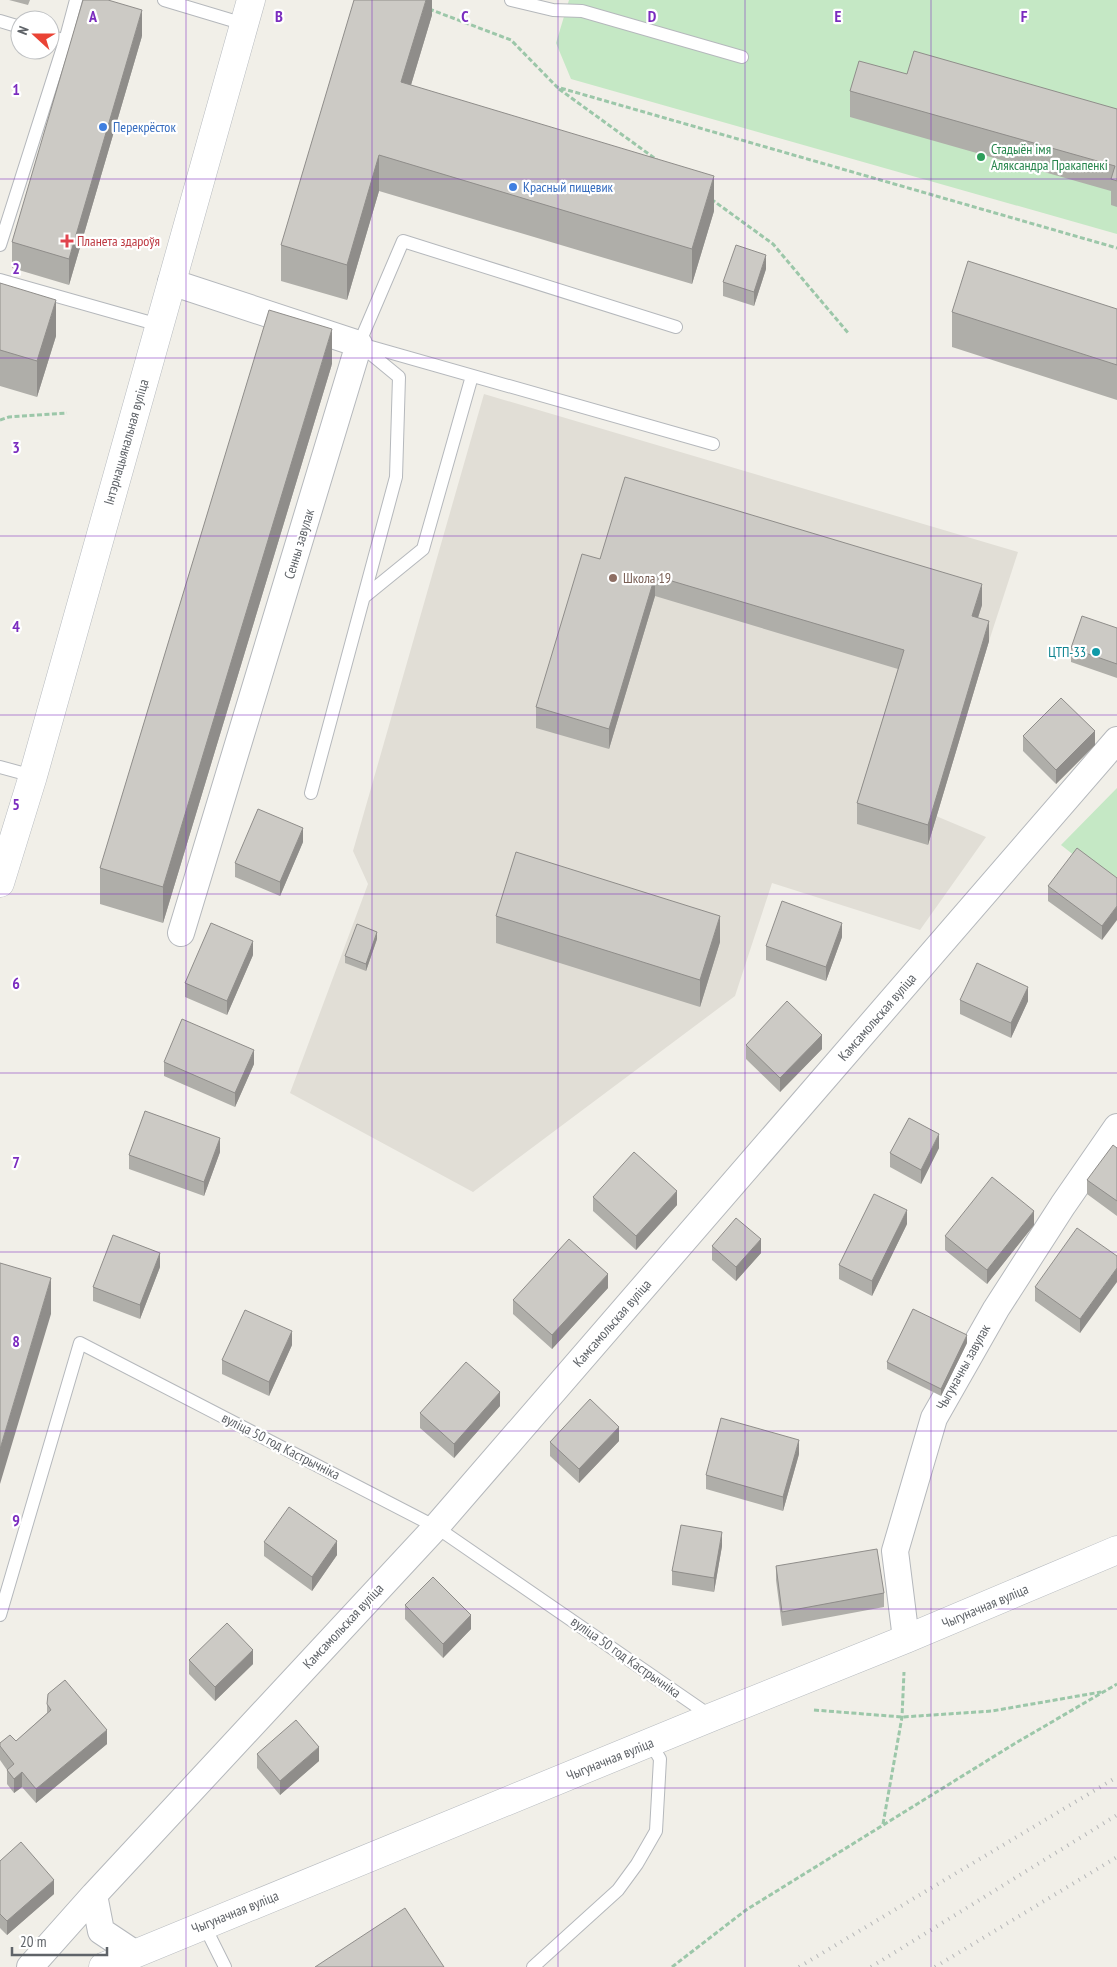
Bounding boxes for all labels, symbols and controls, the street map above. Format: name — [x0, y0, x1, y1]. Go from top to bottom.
text: A — [88, 6, 98, 26]
text: B — [275, 6, 283, 26]
text: C — [461, 6, 469, 26]
text: D — [648, 6, 657, 26]
text: E — [835, 6, 842, 26]
text: F — [1021, 6, 1028, 26]
north arrow — [10, 10, 60, 60]
text: N — [13, 24, 33, 37]
text: 1 — [12, 79, 20, 99]
place label: Перекрёсток — [113, 118, 176, 136]
marker: Перекрёсток — [97, 121, 109, 133]
place label: Стадыён імя Аляксандра Пракапенкі — [991, 140, 1108, 174]
marker: Стадыён імя Аляксандра Пракапенкі — [975, 151, 987, 163]
place label: Красный пищевик — [523, 178, 614, 196]
marker: Красный пищевик — [507, 181, 519, 193]
place label: Планета здароўя — [77, 232, 160, 250]
marker: Планета здароўя — [61, 235, 73, 247]
text: 2 — [12, 258, 20, 278]
street label: Інтэрнацыянальная вуліца — [99, 377, 153, 507]
text: 3 — [12, 437, 20, 457]
street label: Сенны завулак — [280, 506, 318, 581]
place label: Школа 19 — [623, 569, 671, 587]
marker: Школа 19 — [607, 572, 619, 584]
text: 4 — [12, 616, 20, 636]
place label: ЦТП-33 — [1048, 643, 1086, 661]
marker: ЦТП-33 — [1090, 646, 1102, 658]
text: 5 — [12, 794, 20, 814]
street label: Камсамольская вуліца — [834, 969, 920, 1065]
text: 6 — [12, 973, 20, 993]
text: 7 — [12, 1152, 20, 1172]
street label: Камсамольская вуліца — [569, 1275, 655, 1371]
street label: Чыгуначны завулак — [932, 1320, 994, 1413]
text: 8 — [12, 1331, 20, 1351]
street label: вуліца 50 год Кастрычніка — [219, 1408, 343, 1484]
text: 9 — [12, 1510, 20, 1530]
street label: Камсамольская вуліца — [299, 1580, 387, 1672]
street label: Чыгуначная вуліца — [939, 1580, 1031, 1632]
street label: вуліца 50 год Кастрычніка — [568, 1612, 684, 1702]
street label: Чыгуначная вуліца — [564, 1733, 656, 1785]
street label: Чыгуначная вуліца — [189, 1886, 281, 1938]
scale bar — [12, 1924, 108, 1956]
text: 20 m — [20, 1932, 46, 1951]

